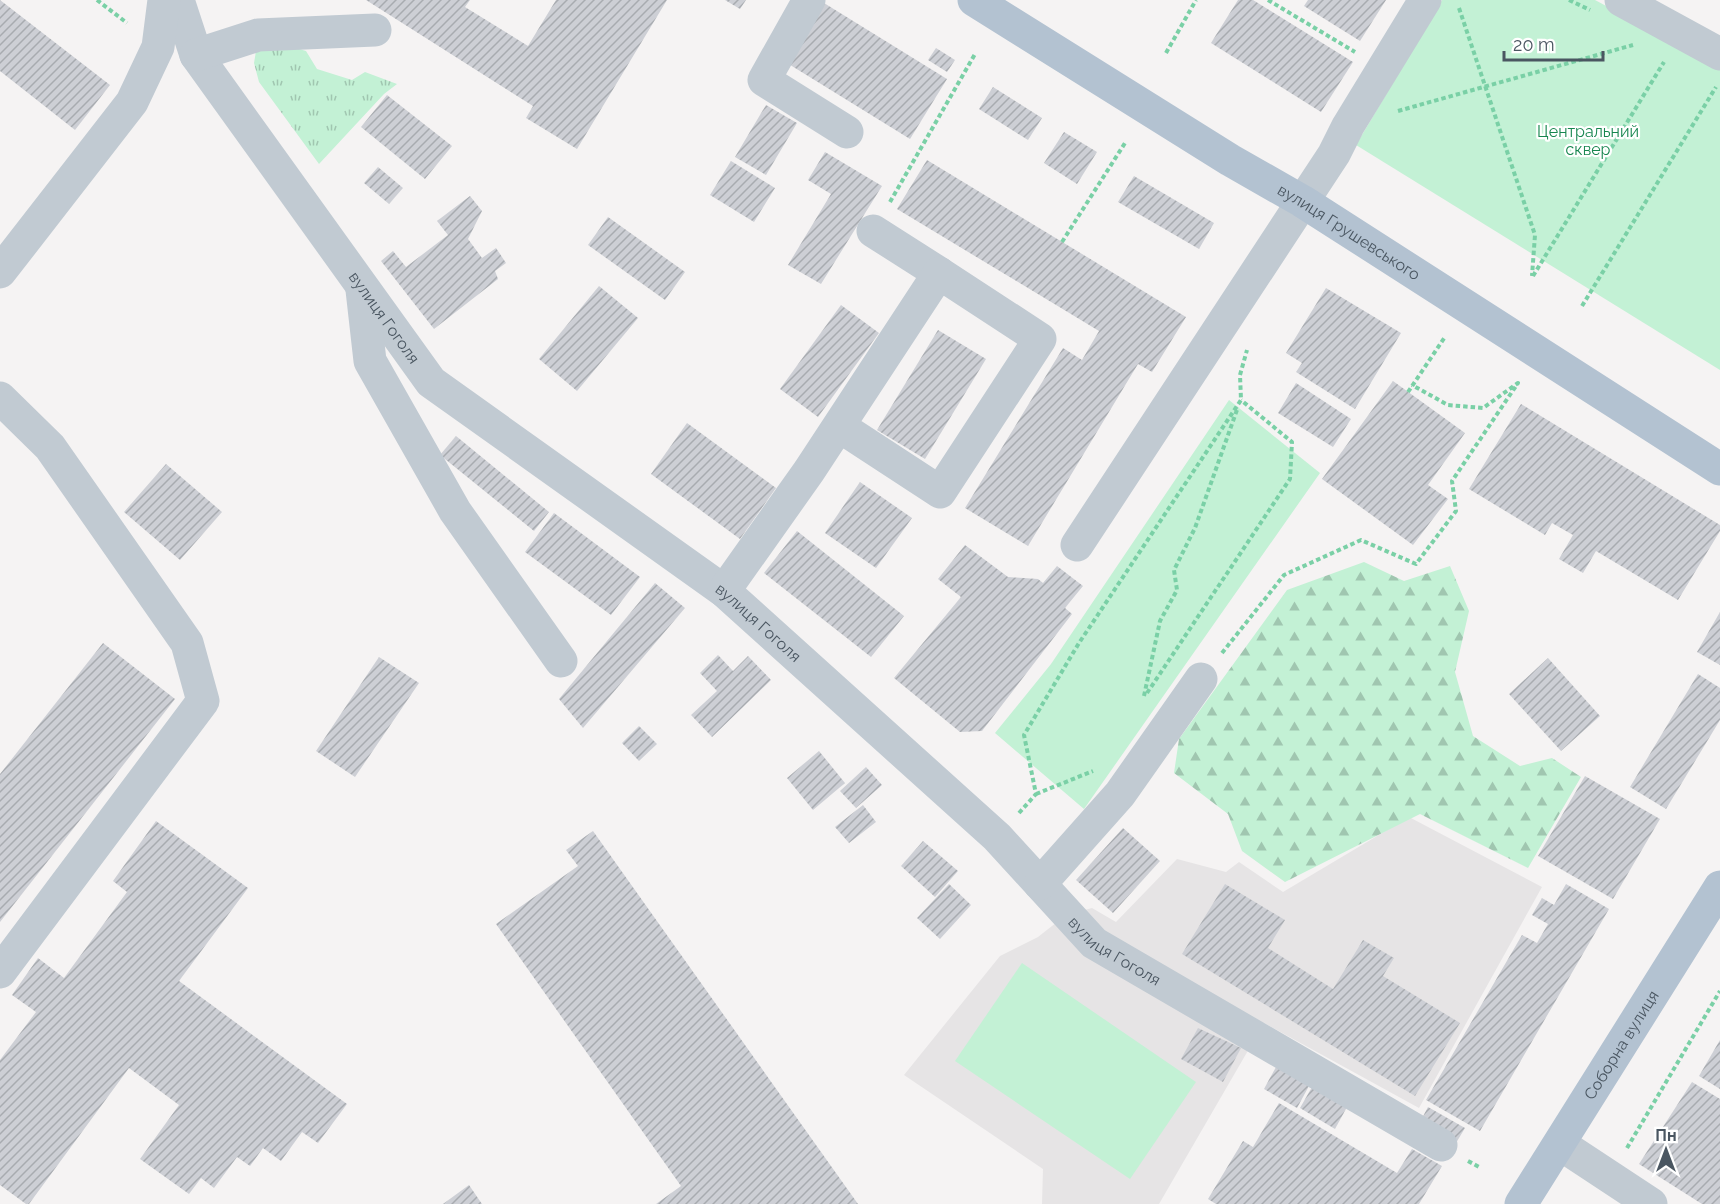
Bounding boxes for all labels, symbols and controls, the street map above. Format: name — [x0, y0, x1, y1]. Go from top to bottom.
scale bar — [1504, 24, 1603, 62]
text: 20 m — [1513, 34, 1555, 55]
park label: Центральний сквер — [1537, 122, 1639, 159]
street label: вулиця Грушевського — [1275, 180, 1424, 284]
street label: вулиця Гоголя — [345, 268, 424, 367]
street label: вулиця Гоголя — [712, 579, 805, 666]
street label: вулиця Гоголя — [1065, 912, 1164, 989]
street label: Соборна вулиця — [1580, 987, 1662, 1103]
north arrow — [1636, 1120, 1696, 1180]
text: Пн — [1655, 1126, 1677, 1145]

